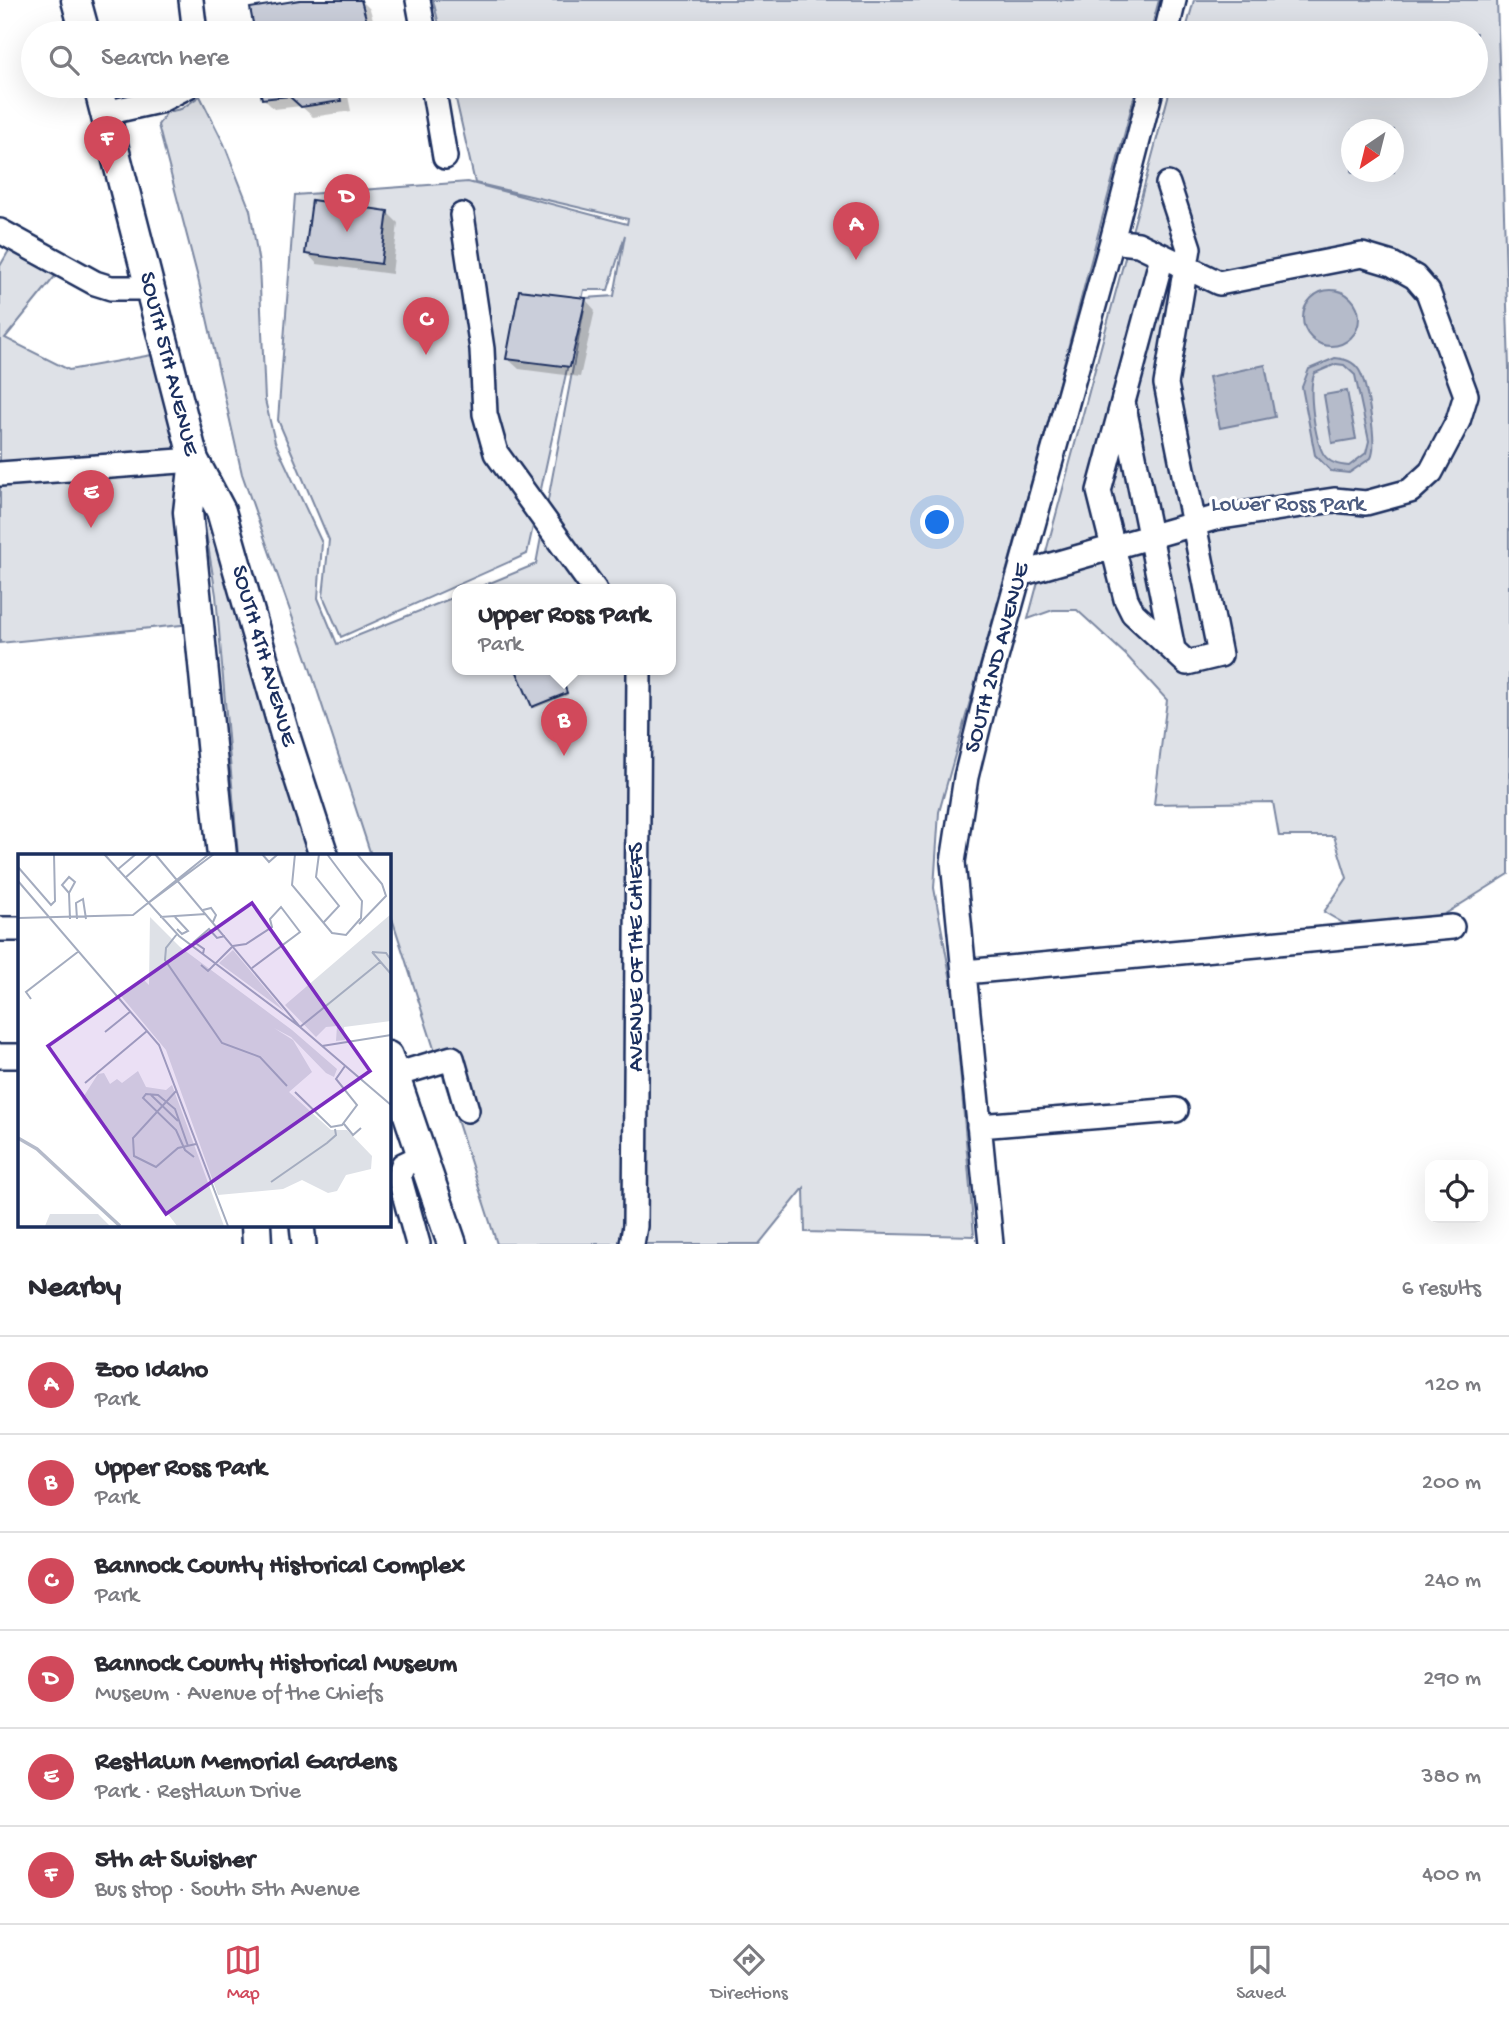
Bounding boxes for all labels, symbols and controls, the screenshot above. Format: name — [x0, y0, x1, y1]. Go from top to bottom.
search box — [21, 21, 1488, 98]
icon: search — [45, 41, 83, 79]
text: Search here — [101, 44, 229, 75]
pin: F — [84, 116, 130, 174]
north arrow — [1341, 119, 1404, 182]
pin: D — [324, 174, 370, 232]
pin: A — [833, 202, 879, 260]
street label: SOUTH 5TH AVENUE — [132, 270, 204, 460]
pin: C — [403, 297, 449, 355]
pin: E — [68, 470, 114, 528]
park label: Lower Ross Park — [1211, 492, 1368, 519]
your location — [920, 505, 954, 539]
street label: SOUTH 2ND AVENUE — [960, 559, 1037, 756]
street label: SOUTH 4TH AVENUE — [224, 562, 302, 751]
popup — [452, 584, 676, 675]
text: Upper Ross Park — [478, 601, 650, 632]
text: Park — [478, 632, 522, 659]
pin: B — [541, 698, 587, 756]
street label: AVENUE OF THE CHIEFS — [624, 842, 651, 1072]
inset map — [18, 854, 390, 1226]
map controls — [1425, 1160, 1488, 1223]
button: locate — [1425, 1160, 1488, 1223]
text: Nearby — [28, 1272, 121, 1307]
text: 6 results — [1402, 1276, 1481, 1303]
text: Zoo Idaho — [95, 1356, 208, 1387]
text: A — [44, 1372, 58, 1399]
text: 120 m — [1426, 1372, 1481, 1399]
text: Park — [95, 1387, 139, 1414]
text: Upper Ross Park — [95, 1454, 266, 1485]
text: B — [45, 1470, 57, 1497]
text: 200 m — [1422, 1470, 1481, 1497]
text: Park — [95, 1485, 139, 1512]
text: Bannock County Historical Complex — [95, 1552, 465, 1583]
text: C — [45, 1568, 57, 1595]
text: 240 m — [1424, 1568, 1481, 1595]
text: Park — [95, 1583, 139, 1610]
text: Bannock County Historical Museum — [95, 1650, 457, 1681]
text: D — [44, 1666, 59, 1693]
text: 290 m — [1423, 1666, 1481, 1693]
text: Museum · Avenue of the Chiefs — [95, 1681, 383, 1708]
text: Restlawn Memorial Gardens — [95, 1748, 396, 1779]
text: E — [44, 1764, 58, 1791]
text: 380 m — [1422, 1764, 1481, 1791]
text: Park · Restlawn Drive — [95, 1779, 301, 1806]
text: 5th at Swisher — [95, 1846, 255, 1877]
text: F — [45, 1862, 57, 1889]
text: 400 m — [1422, 1862, 1481, 1889]
text: Bus stop · South 5th Avenue — [95, 1877, 360, 1904]
tab: Map — [224, 1941, 262, 2006]
tab: Directions — [711, 1941, 788, 2006]
tab: Saved — [1236, 1941, 1285, 2006]

